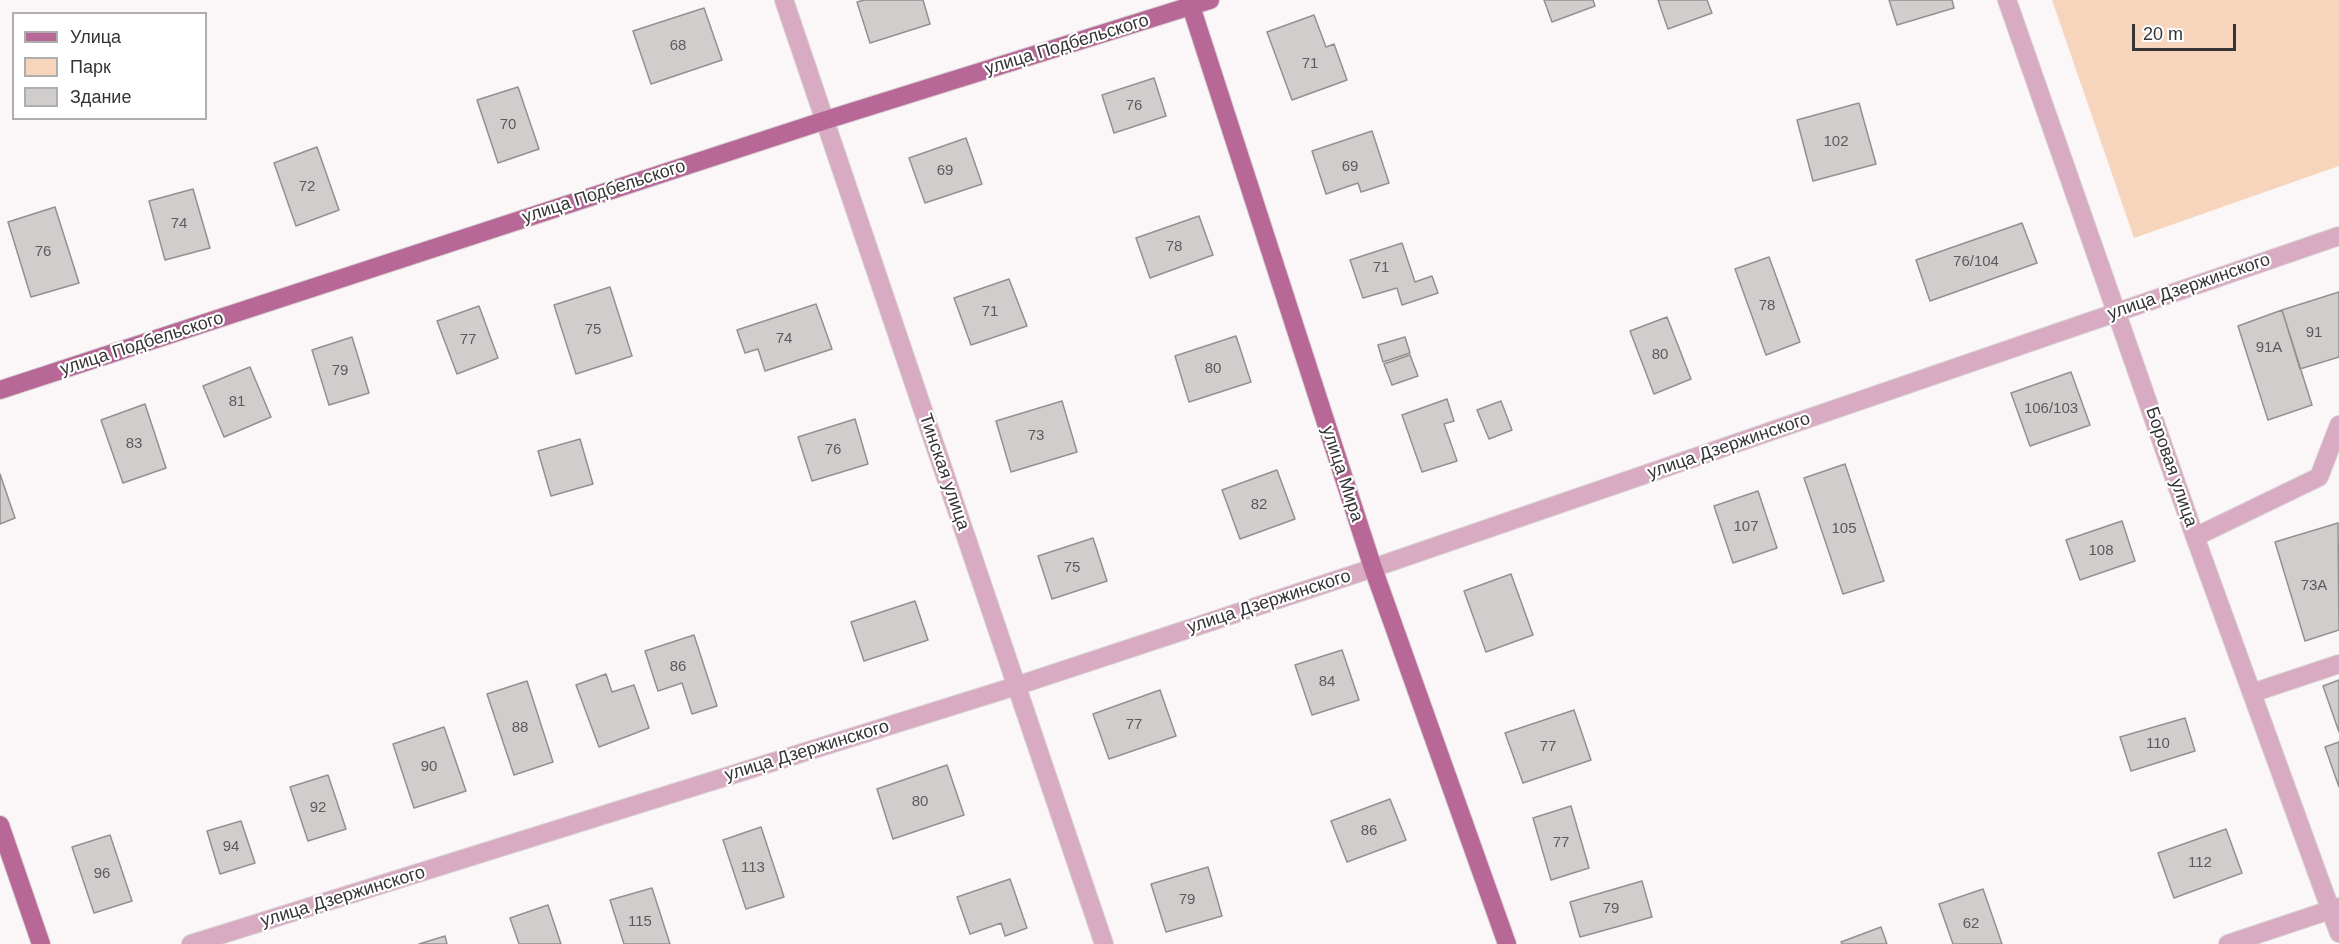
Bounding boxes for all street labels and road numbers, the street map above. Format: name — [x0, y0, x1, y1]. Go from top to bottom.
street label: улица Подбельского — [982, 10, 1152, 80]
street label: улица Подбельского — [520, 155, 688, 229]
street label: улица Дзержинского — [2105, 249, 2273, 325]
street label: улица Подбельского — [58, 307, 226, 381]
street label: Боровая улица — [2140, 404, 2202, 530]
street label: улица Дзержинского — [1645, 408, 1813, 484]
street label: Тинская улица — [914, 411, 974, 533]
street label: улица Мира — [1316, 423, 1368, 525]
street label: улица Дзержинского — [1185, 565, 1353, 639]
street label: улица Дзержинского — [722, 716, 892, 786]
street label: улица Дзержинского — [258, 862, 428, 932]

